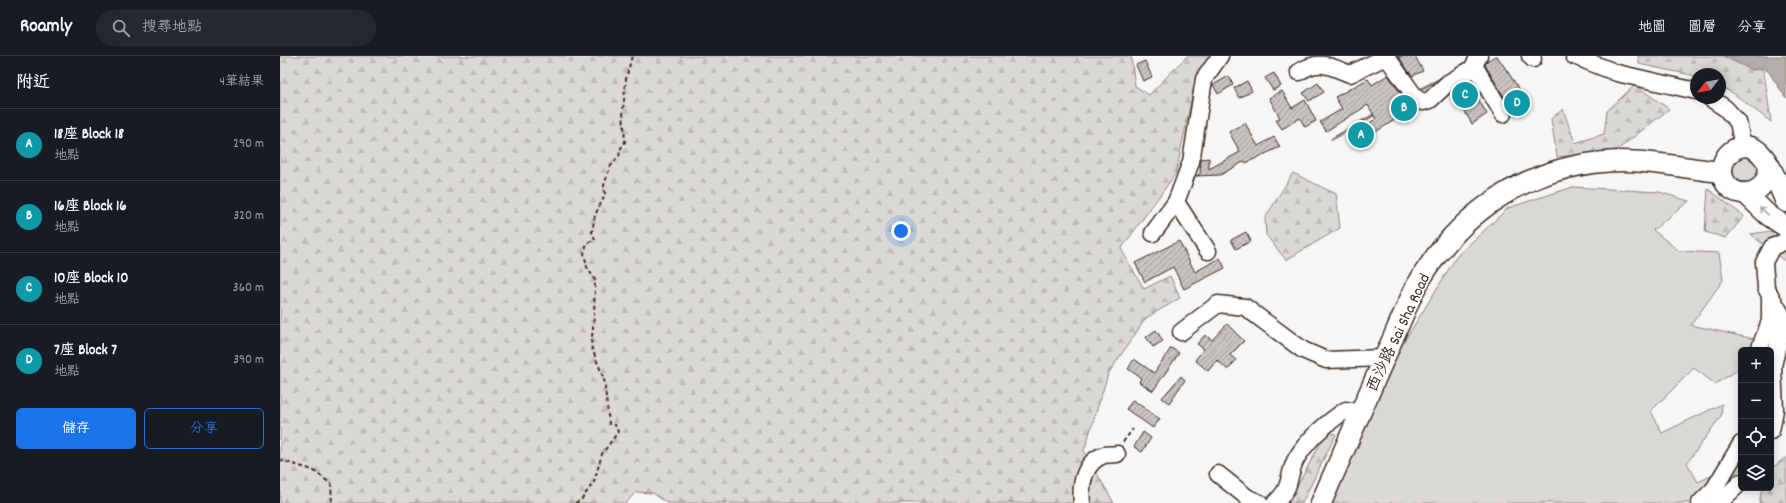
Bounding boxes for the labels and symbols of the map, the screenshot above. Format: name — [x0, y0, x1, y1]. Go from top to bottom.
north arrow — [1690, 68, 1726, 104]
pin: C — [1452, 80, 1478, 110]
pin: D — [1504, 88, 1530, 118]
pin: B — [1391, 93, 1417, 123]
pin: A — [1348, 120, 1374, 150]
one-way arrow — [1759, 207, 1770, 216]
your location — [891, 221, 911, 241]
street label: 西沙路 Sai Sha Road — [1362, 270, 1437, 396]

